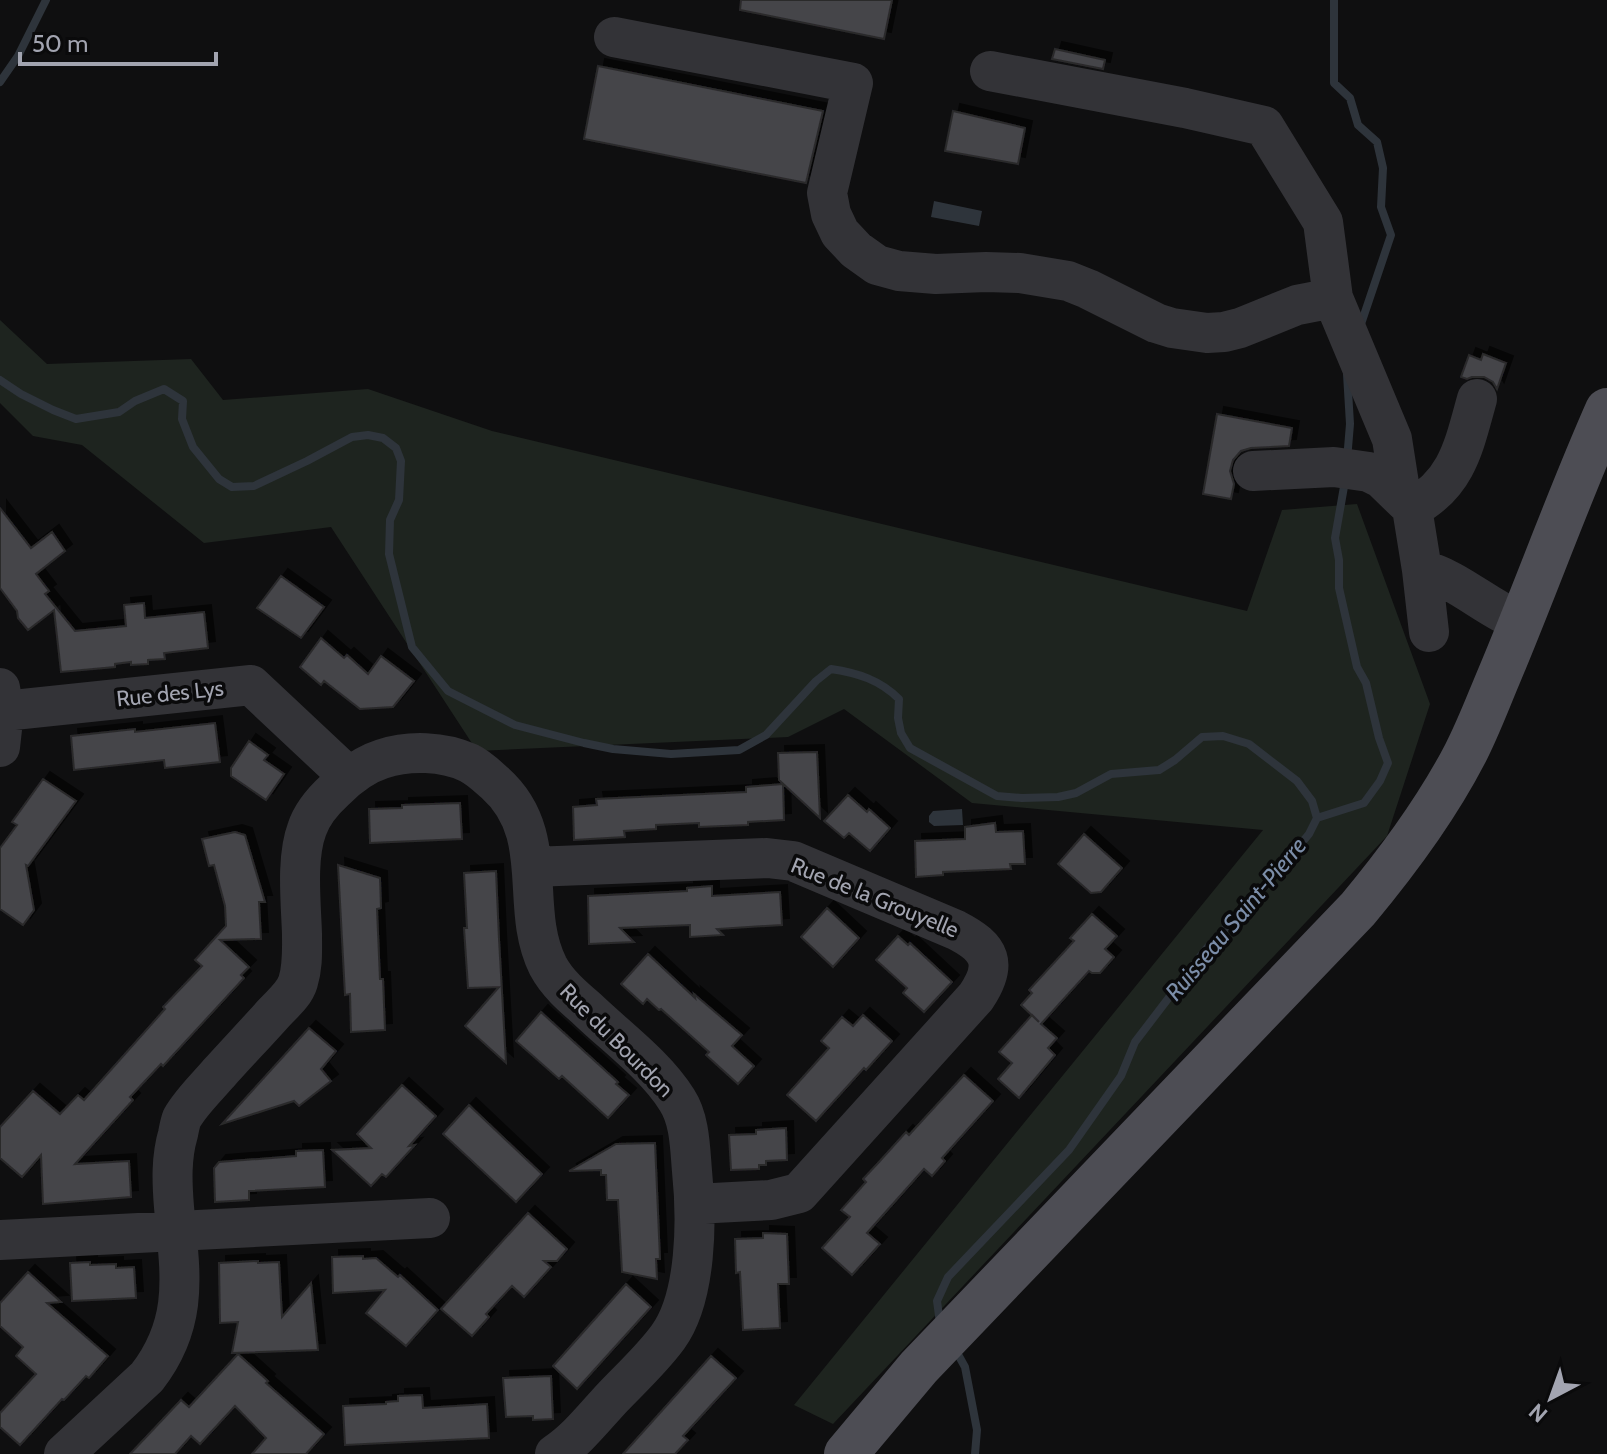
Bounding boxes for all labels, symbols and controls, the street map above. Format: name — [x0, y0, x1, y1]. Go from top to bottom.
scale bar — [20, 16, 216, 66]
text: 50 m — [32, 29, 88, 58]
street label: Rue des Lys — [115, 674, 225, 713]
water label: Ruisseau Saint-Pierre — [1159, 831, 1312, 1006]
street label: Rue de la Grouyelle — [787, 852, 963, 943]
street label: Rue du Bourdon — [554, 978, 679, 1103]
north arrow — [1511, 1358, 1591, 1438]
text: N — [1523, 1397, 1553, 1428]

